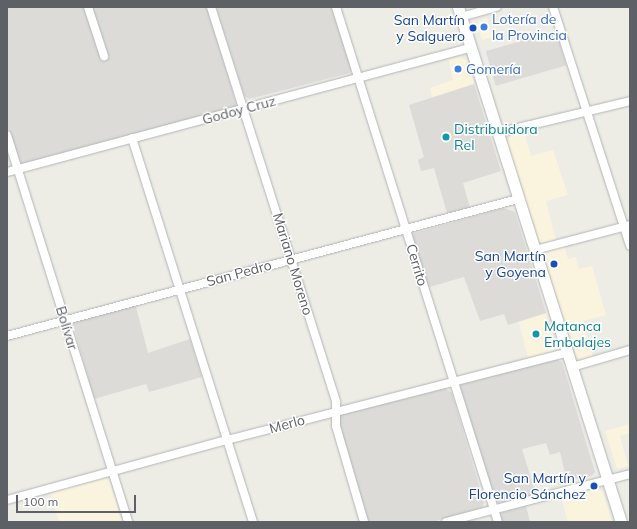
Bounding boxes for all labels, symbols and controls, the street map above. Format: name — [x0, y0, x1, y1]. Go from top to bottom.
place label: Lotería de la Provincia — [492, 11, 567, 44]
place label: San Martín y Salguero — [394, 12, 465, 44]
marker: Lotería de la Provincia — [479, 22, 489, 32]
marker: San Martín y Salguero — [468, 23, 478, 33]
place label: Gomería — [466, 61, 521, 77]
marker: Gomería — [453, 64, 463, 74]
street label: Godoy Cruz — [200, 92, 278, 128]
place label: Distribuidora Rel — [454, 121, 538, 154]
marker: Distribuidora Rel — [441, 132, 451, 142]
street label: Mariano Moreno — [269, 211, 317, 317]
street label: Cerrito — [403, 242, 431, 288]
place label: San Martín y Goyena — [475, 248, 546, 280]
street label: San Pedro — [205, 256, 273, 290]
marker: San Martín y Goyena — [549, 259, 559, 269]
street label: Bolívar — [52, 304, 82, 352]
place label: Matanca Embalajes — [544, 318, 611, 350]
marker: Matanca Embalajes — [531, 329, 541, 339]
street label: Merlo — [267, 411, 307, 437]
place label: San Martín y Florencio Sánchez — [469, 470, 586, 502]
marker: San Martín y Florencio Sánchez — [589, 481, 599, 491]
scale bar — [18, 487, 138, 513]
text: 100 m — [23, 494, 58, 509]

